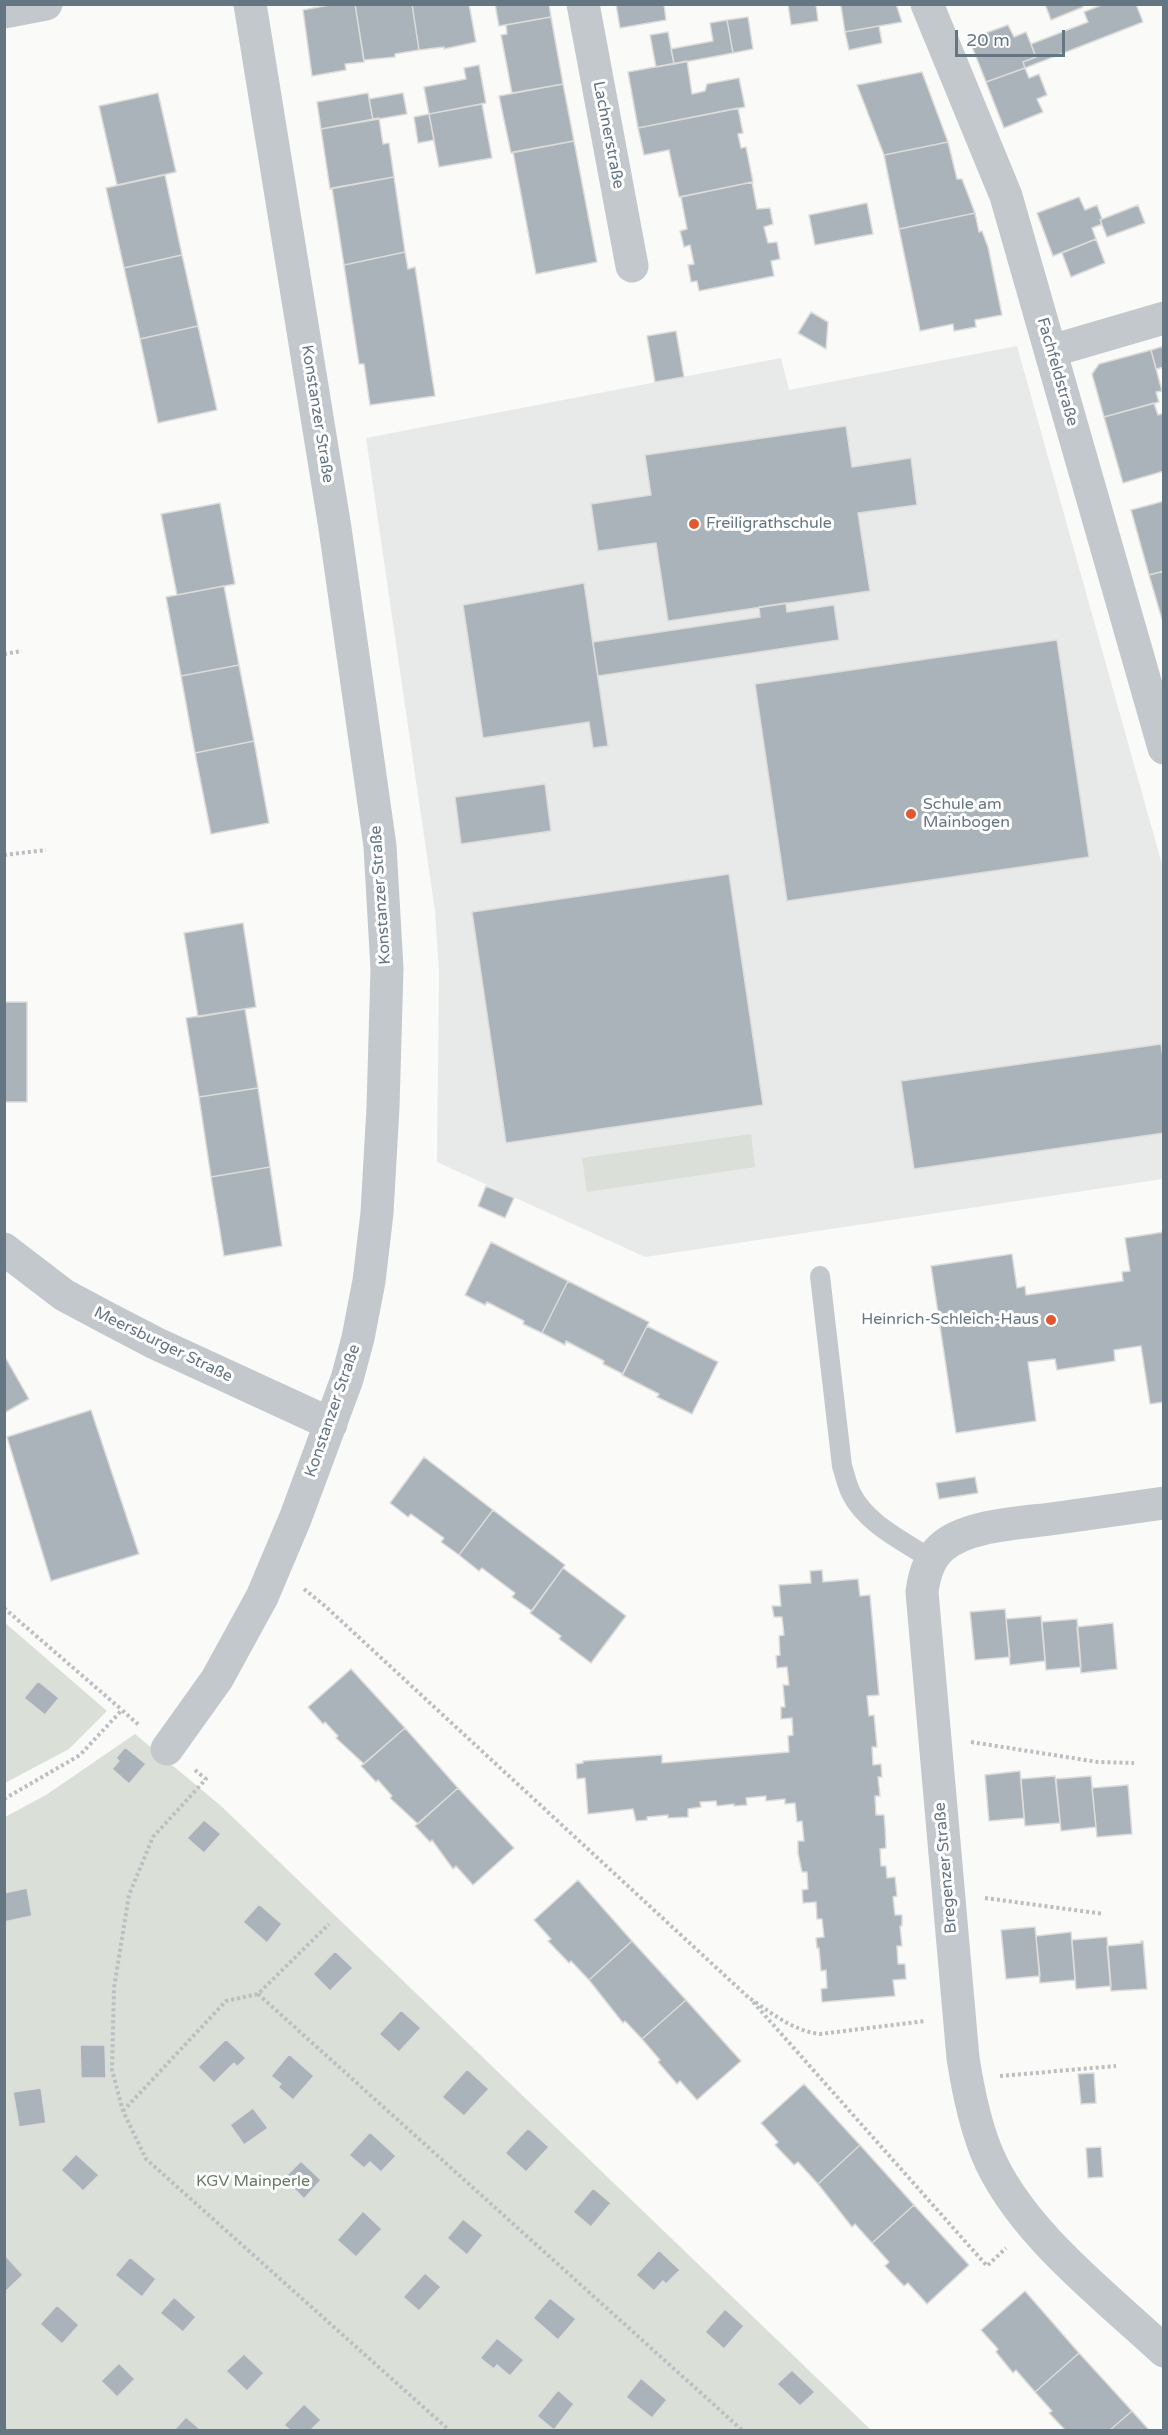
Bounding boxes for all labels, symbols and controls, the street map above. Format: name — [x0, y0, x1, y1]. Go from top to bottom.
scale bar — [958, 18, 1068, 56]
text: 20 m — [966, 29, 1010, 51]
street label: Lachnerstraße — [588, 80, 628, 190]
street label: Fachfeldstraße — [1032, 316, 1082, 428]
street label: Konstanzer Straße — [297, 344, 337, 484]
place label: Freiligrathschule — [706, 514, 832, 534]
marker: Freiligrathschule — [687, 517, 701, 531]
place label: Schule am Mainbogen — [923, 795, 1010, 833]
marker: Schule am Mainbogen — [904, 807, 918, 821]
street label: Konstanzer Straße — [367, 825, 395, 965]
street label: Meersburger Straße — [91, 1303, 235, 1387]
place label: Heinrich-Schleich-Haus — [861, 1310, 1039, 1330]
marker: Heinrich-Schleich-Haus — [1044, 1313, 1058, 1327]
street label: Konstanzer Straße — [301, 1342, 365, 1480]
street label: Bregenzer Straße — [931, 1802, 961, 1934]
park label: KGV Mainperle — [196, 2172, 310, 2192]

